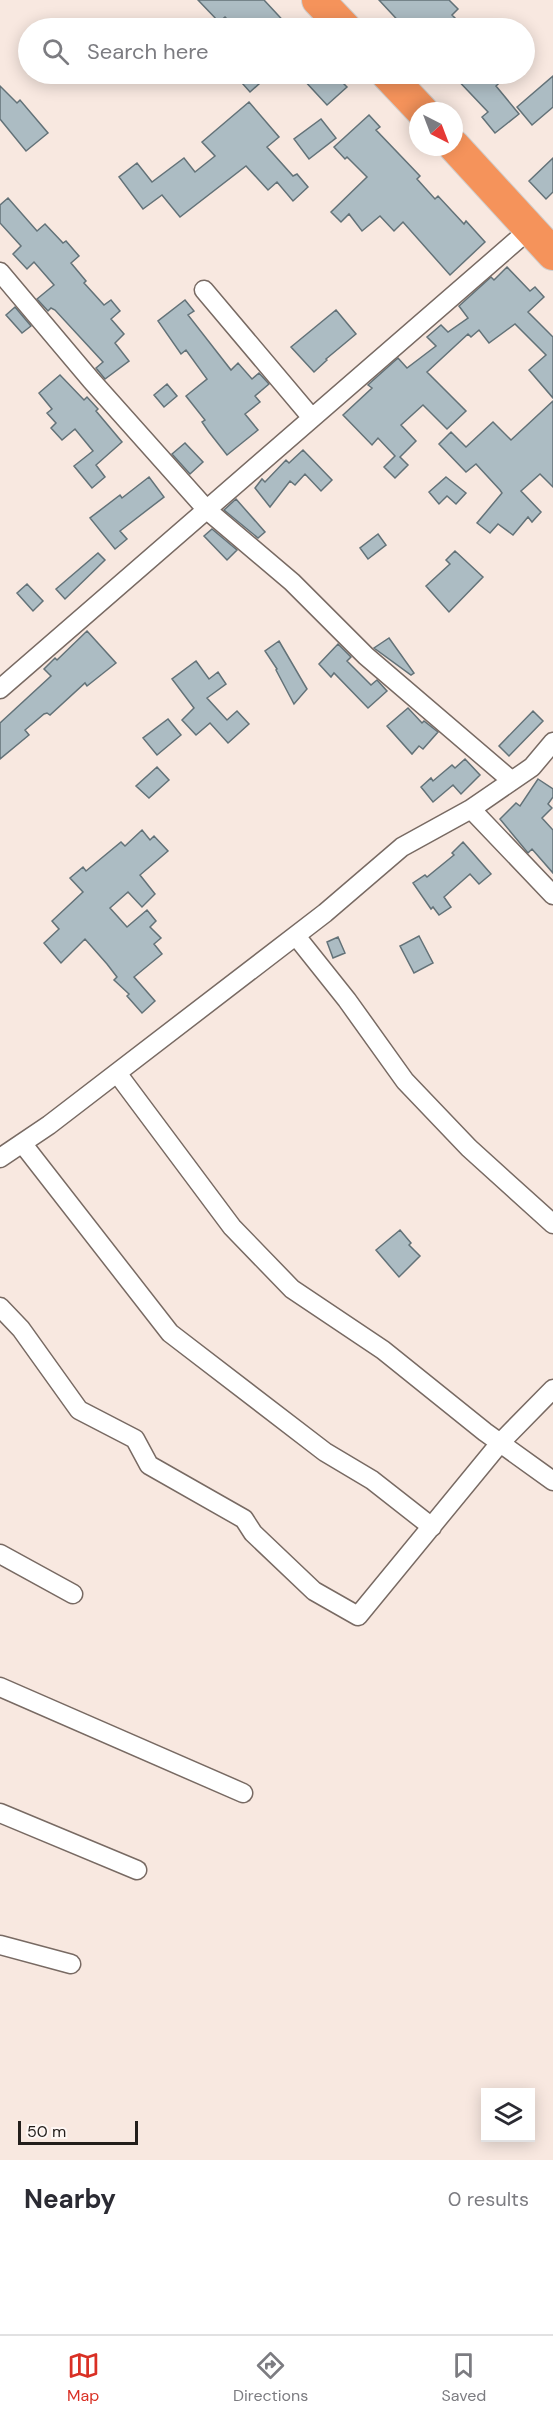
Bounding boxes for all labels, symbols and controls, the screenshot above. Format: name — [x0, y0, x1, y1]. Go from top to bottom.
search box — [18, 18, 535, 84]
icon: search — [39, 35, 72, 68]
text: Search here — [87, 37, 208, 66]
north arrow — [409, 102, 463, 156]
map controls — [481, 2088, 535, 2142]
button: layers — [481, 2088, 535, 2142]
scale bar — [18, 2118, 138, 2146]
text: 50 m — [27, 2121, 66, 2142]
text: Nearby — [24, 2182, 116, 2216]
text: 0 results — [448, 2186, 529, 2212]
tab: Map — [67, 2349, 100, 2406]
tab: Directions — [233, 2349, 308, 2406]
tab: Saved — [442, 2349, 486, 2406]

